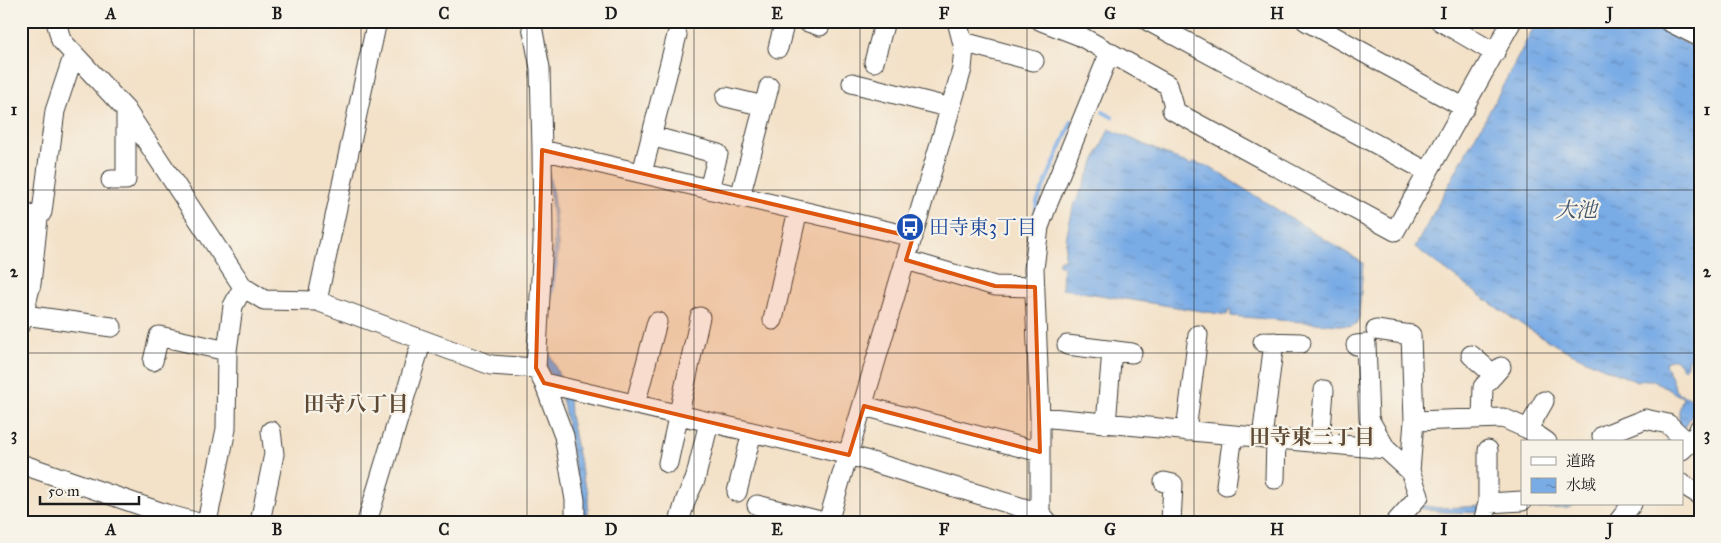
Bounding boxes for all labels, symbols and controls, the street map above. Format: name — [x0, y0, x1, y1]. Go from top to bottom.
text: A — [105, 4, 117, 23]
text: B — [272, 4, 282, 23]
text: C — [439, 4, 450, 23]
text: D — [605, 4, 618, 23]
text: E — [771, 4, 783, 23]
text: F — [939, 4, 950, 23]
text: G — [1104, 4, 1116, 23]
text: H — [1270, 4, 1284, 23]
text: I — [1441, 4, 1448, 23]
text: J — [1605, 4, 1614, 24]
text: 1 — [11, 100, 18, 119]
text: 1 — [1704, 100, 1711, 119]
water label: 大池 — [1555, 197, 1599, 223]
bus stop icon: 田寺東3丁目 — [895, 212, 925, 242]
place label: 田寺東3丁目 — [929, 215, 1037, 239]
text: 2 — [10, 262, 19, 281]
text: 2 — [1703, 262, 1712, 281]
district label: 田寺八丁目 — [304, 391, 409, 417]
district label: 田寺東三丁目 — [1249, 424, 1375, 450]
text: 3 — [11, 425, 17, 445]
text: 3 — [1704, 425, 1710, 445]
legend — [1521, 440, 1684, 506]
text: 道路 — [1566, 452, 1596, 470]
scale bar — [40, 473, 139, 505]
text: 水域 — [1566, 476, 1596, 494]
text: 50 m — [48, 482, 80, 500]
text: A — [105, 520, 117, 539]
text: B — [272, 520, 282, 539]
text: C — [439, 520, 450, 539]
text: D — [605, 520, 618, 539]
text: E — [771, 520, 783, 539]
text: F — [939, 520, 950, 539]
text: G — [1104, 520, 1116, 539]
text: H — [1270, 520, 1284, 539]
text: I — [1441, 520, 1448, 539]
text: J — [1605, 520, 1614, 540]

